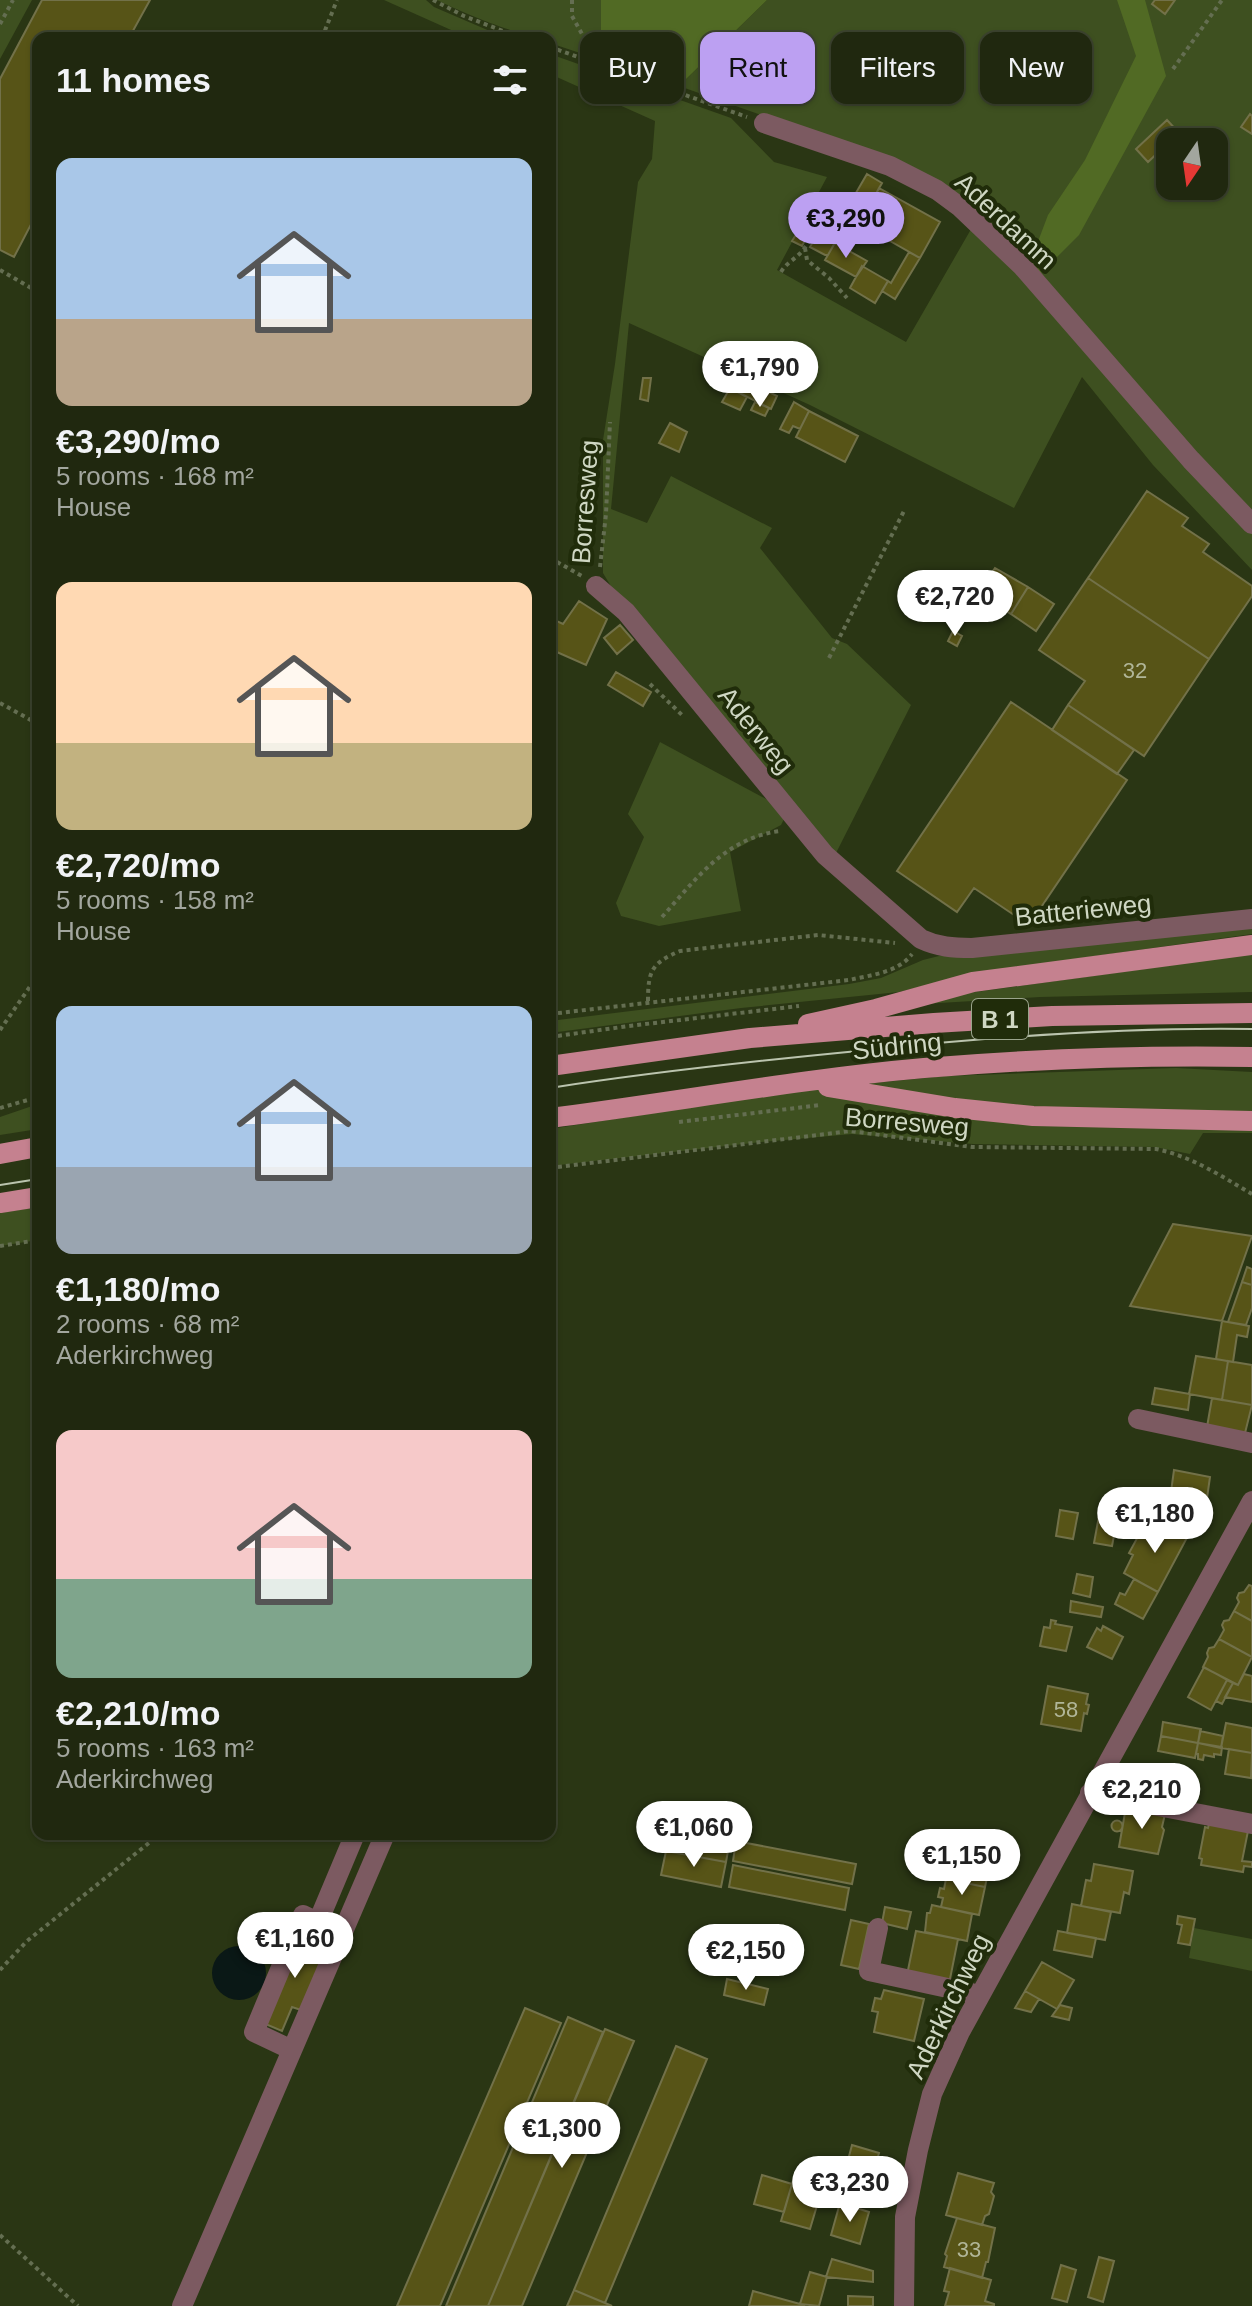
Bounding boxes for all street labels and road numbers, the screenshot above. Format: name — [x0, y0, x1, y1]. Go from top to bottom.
street label: Aderdamm — [949, 167, 1063, 275]
street label: Borresweg — [566, 439, 604, 565]
street label: Aderweg — [712, 681, 800, 779]
street label: Batterieweg — [1013, 888, 1153, 932]
road number: B 1 — [972, 999, 1028, 1039]
street label: Südring — [851, 1026, 943, 1066]
street label: Borresweg — [844, 1102, 970, 1142]
street label: Aderkirchweg — [900, 1929, 996, 2083]

